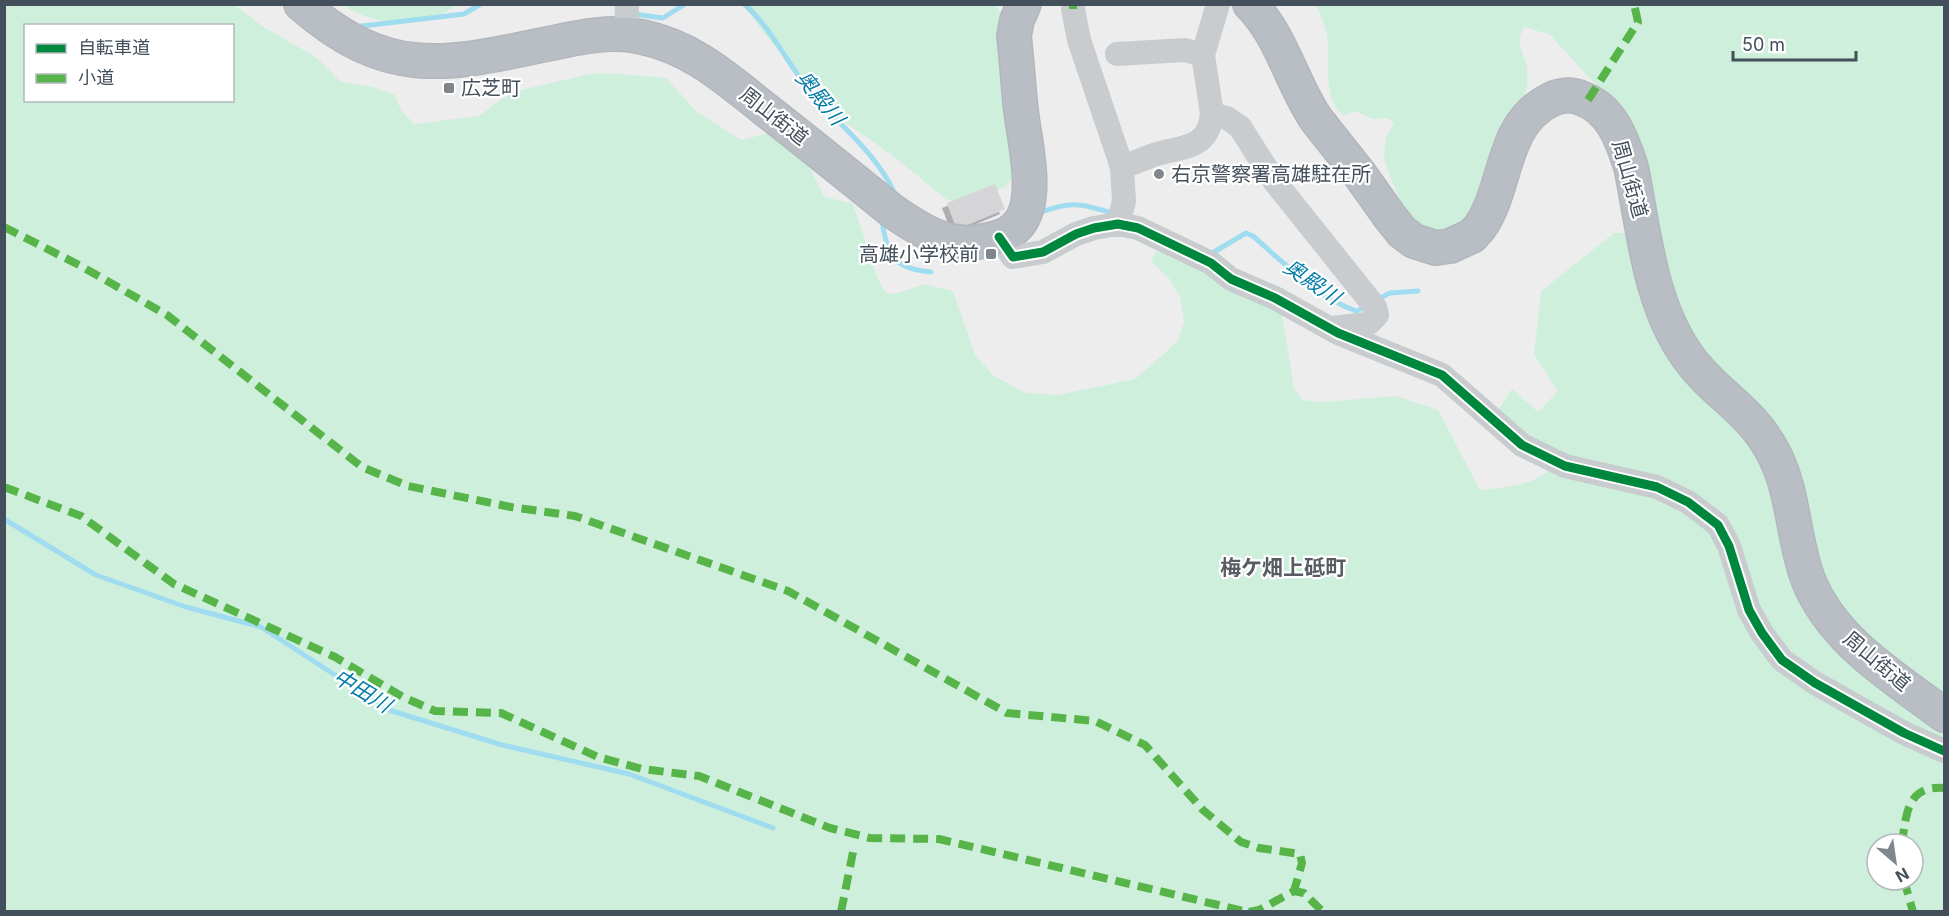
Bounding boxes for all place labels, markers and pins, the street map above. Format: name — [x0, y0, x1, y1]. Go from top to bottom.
place label: 広芝町 — [461, 76, 521, 100]
marker: 広芝町 — [442, 81, 456, 95]
place label: 右京警察署高雄駐在所 — [1171, 162, 1371, 186]
marker: 右京警察署高雄駐在所 — [1152, 167, 1166, 181]
place label: 高雄小学校前 — [859, 242, 979, 266]
marker: 高雄小学校前 — [984, 247, 998, 261]

